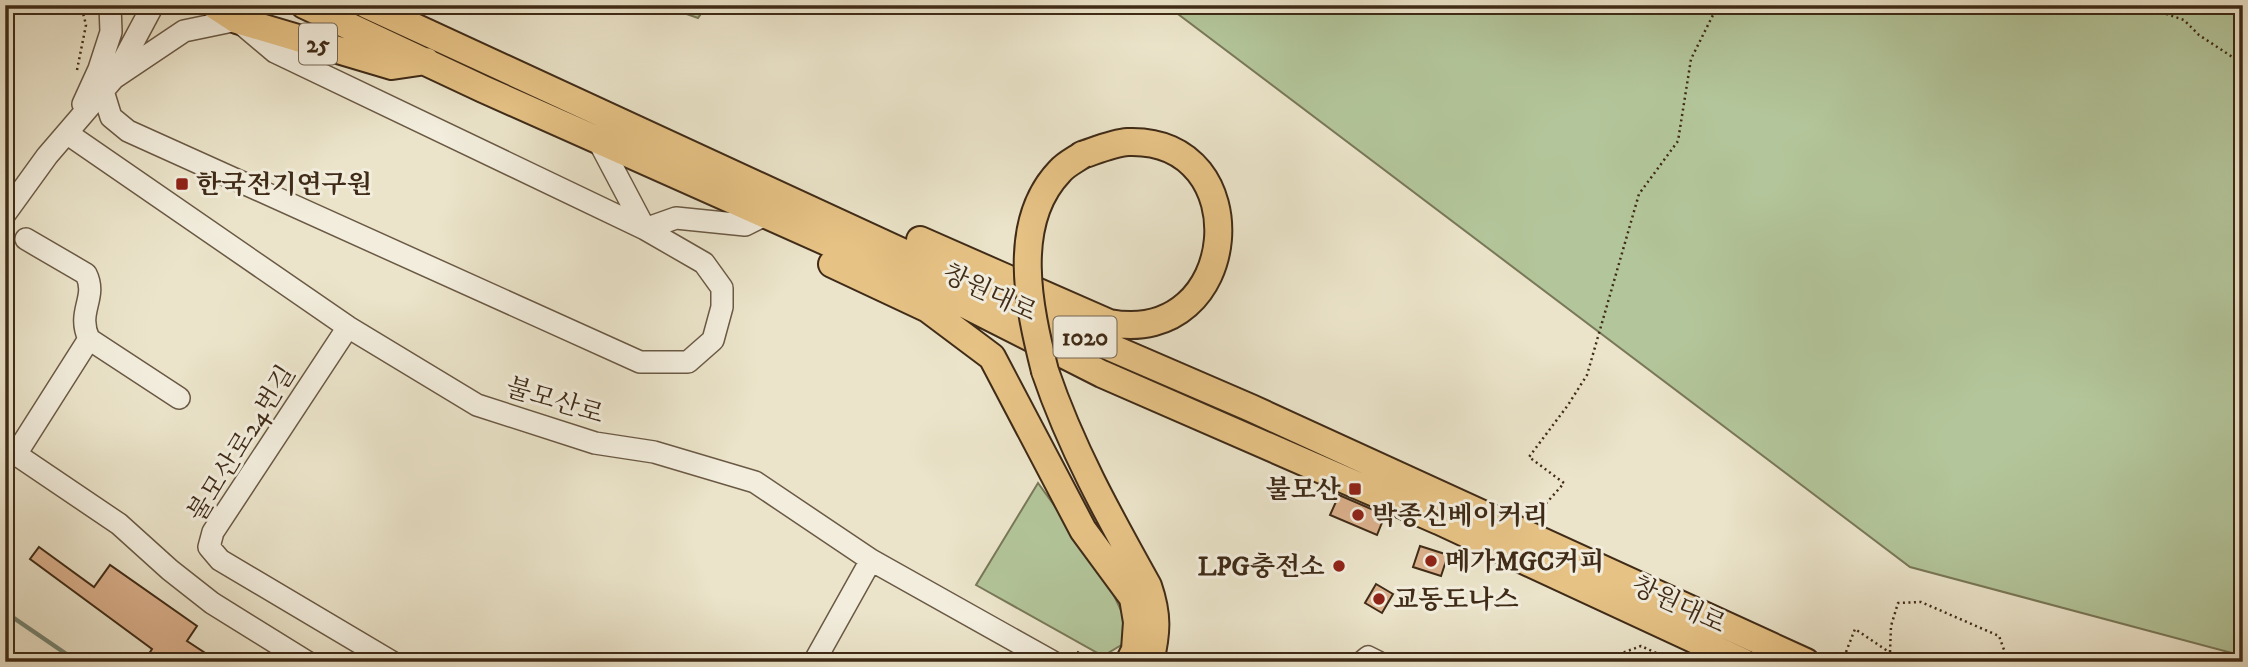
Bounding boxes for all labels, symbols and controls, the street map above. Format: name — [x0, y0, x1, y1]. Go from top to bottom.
road number: 25 — [299, 24, 337, 64]
place label: 한국전기연구원 — [196, 169, 372, 202]
marker: 한국전기연구원 — [174, 176, 190, 192]
street label: 창원대로 — [937, 257, 1042, 330]
road number: 1020 — [1054, 316, 1116, 358]
street label: 불모산로24번길 — [181, 359, 304, 528]
street label: 불모산로 — [502, 371, 607, 432]
place label: 불모산 — [1266, 474, 1341, 507]
marker: 불모산 — [1347, 481, 1363, 497]
place label: 박종신베이커리 — [1372, 500, 1548, 533]
marker: 박종신베이커리 — [1350, 507, 1366, 523]
place label: 메가MGC커피 — [1445, 546, 1604, 579]
place label: LPG충전소 — [1198, 551, 1325, 584]
marker: 메가MGC커피 — [1423, 553, 1439, 569]
marker: LPG충전소 — [1331, 558, 1347, 574]
street label: 창원대로 — [1626, 569, 1731, 642]
place label: 교동도나스 — [1393, 584, 1519, 617]
marker: 교동도나스 — [1371, 591, 1387, 607]

